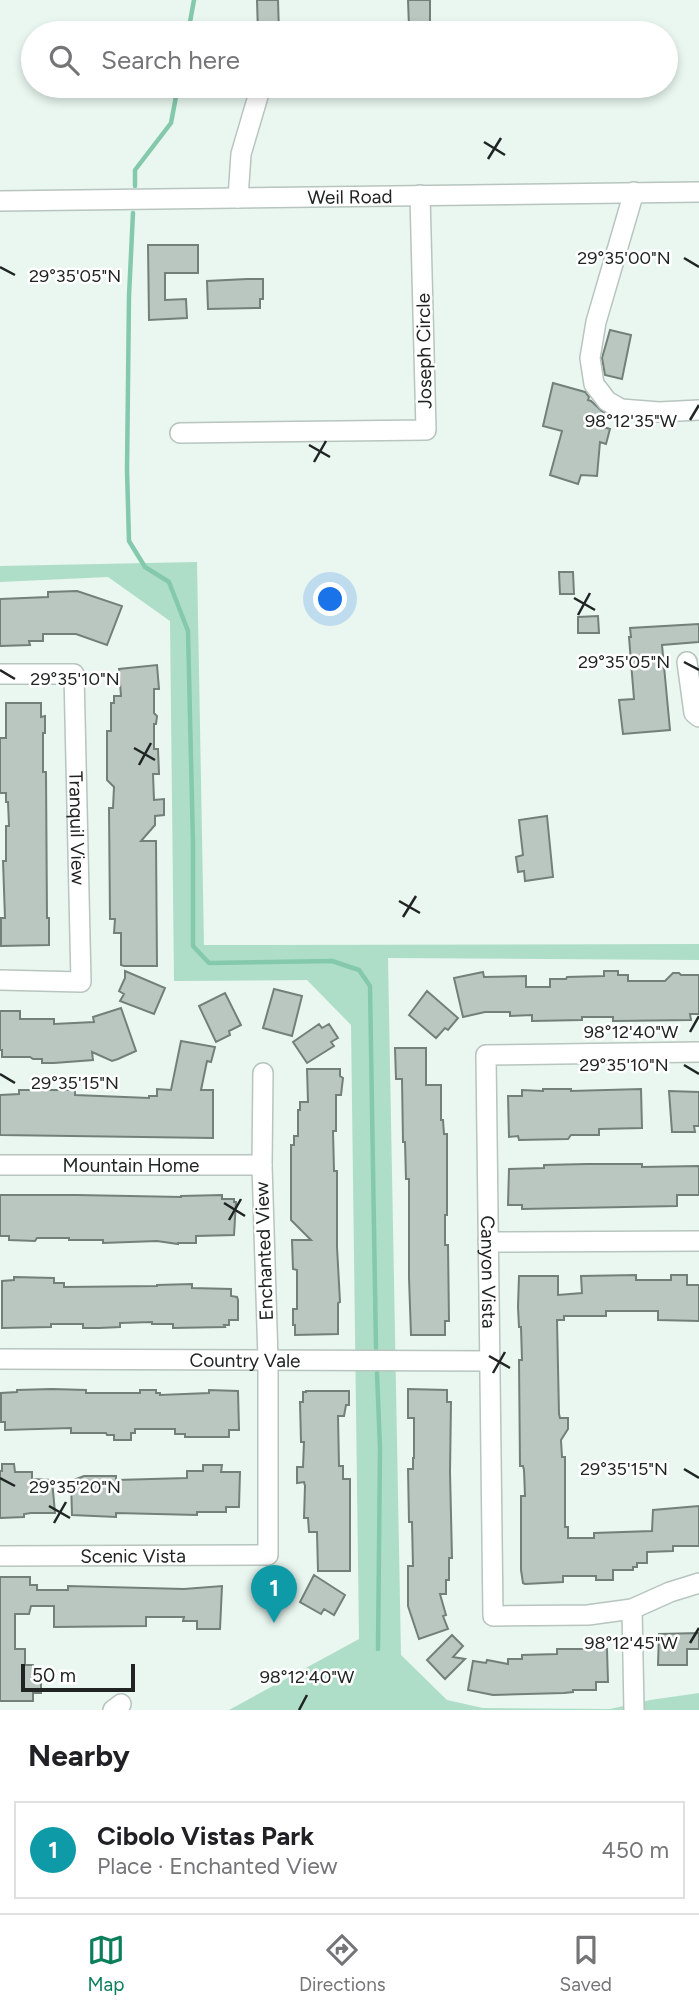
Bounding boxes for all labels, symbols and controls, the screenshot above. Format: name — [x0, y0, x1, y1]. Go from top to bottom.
search box — [21, 21, 678, 98]
icon: search — [45, 41, 83, 79]
text: Search here — [101, 44, 240, 76]
street label: Weil Road — [307, 184, 393, 209]
text: 29°35'00"N — [577, 247, 671, 269]
text: 29°35'05"N — [29, 265, 121, 287]
street label: Joseph Circle — [411, 293, 437, 409]
text: 98°12'35"W — [585, 410, 678, 432]
your location — [313, 582, 347, 616]
text: 29°35'05"N — [578, 651, 670, 673]
text: 29°35'10"N — [30, 668, 120, 690]
street label: Tranquil View — [65, 771, 90, 885]
text: 98°12'40"W — [584, 1021, 679, 1043]
text: 29°35'10"N — [579, 1054, 669, 1076]
text: 29°35'15"N — [31, 1072, 119, 1094]
street label: Mountain Home — [63, 1154, 199, 1177]
street label: Enchanted View — [250, 1181, 278, 1321]
street label: Canyon Vista — [477, 1215, 501, 1329]
street label: Country Vale — [189, 1348, 301, 1372]
text: 29°35'15"N — [580, 1458, 668, 1480]
text: 29°35'20"N — [29, 1476, 121, 1498]
street label: Scenic Vista — [80, 1544, 186, 1567]
pin: 1 — [251, 1565, 297, 1623]
text: 98°12'45"W — [584, 1632, 678, 1654]
scale bar — [21, 1661, 135, 1693]
text: 50 m — [32, 1664, 76, 1687]
text: 98°12'40"W — [260, 1666, 355, 1688]
text: Nearby — [28, 1737, 130, 1774]
text: Cibolo Vistas Park — [97, 1820, 314, 1852]
text: 1 — [48, 1836, 58, 1864]
text: 450 m — [601, 1836, 669, 1864]
text: Place · Enchanted View — [97, 1852, 338, 1880]
tab: Map — [87, 1931, 125, 1996]
tab: Directions — [299, 1931, 386, 1996]
tab: Saved — [560, 1931, 612, 1996]

